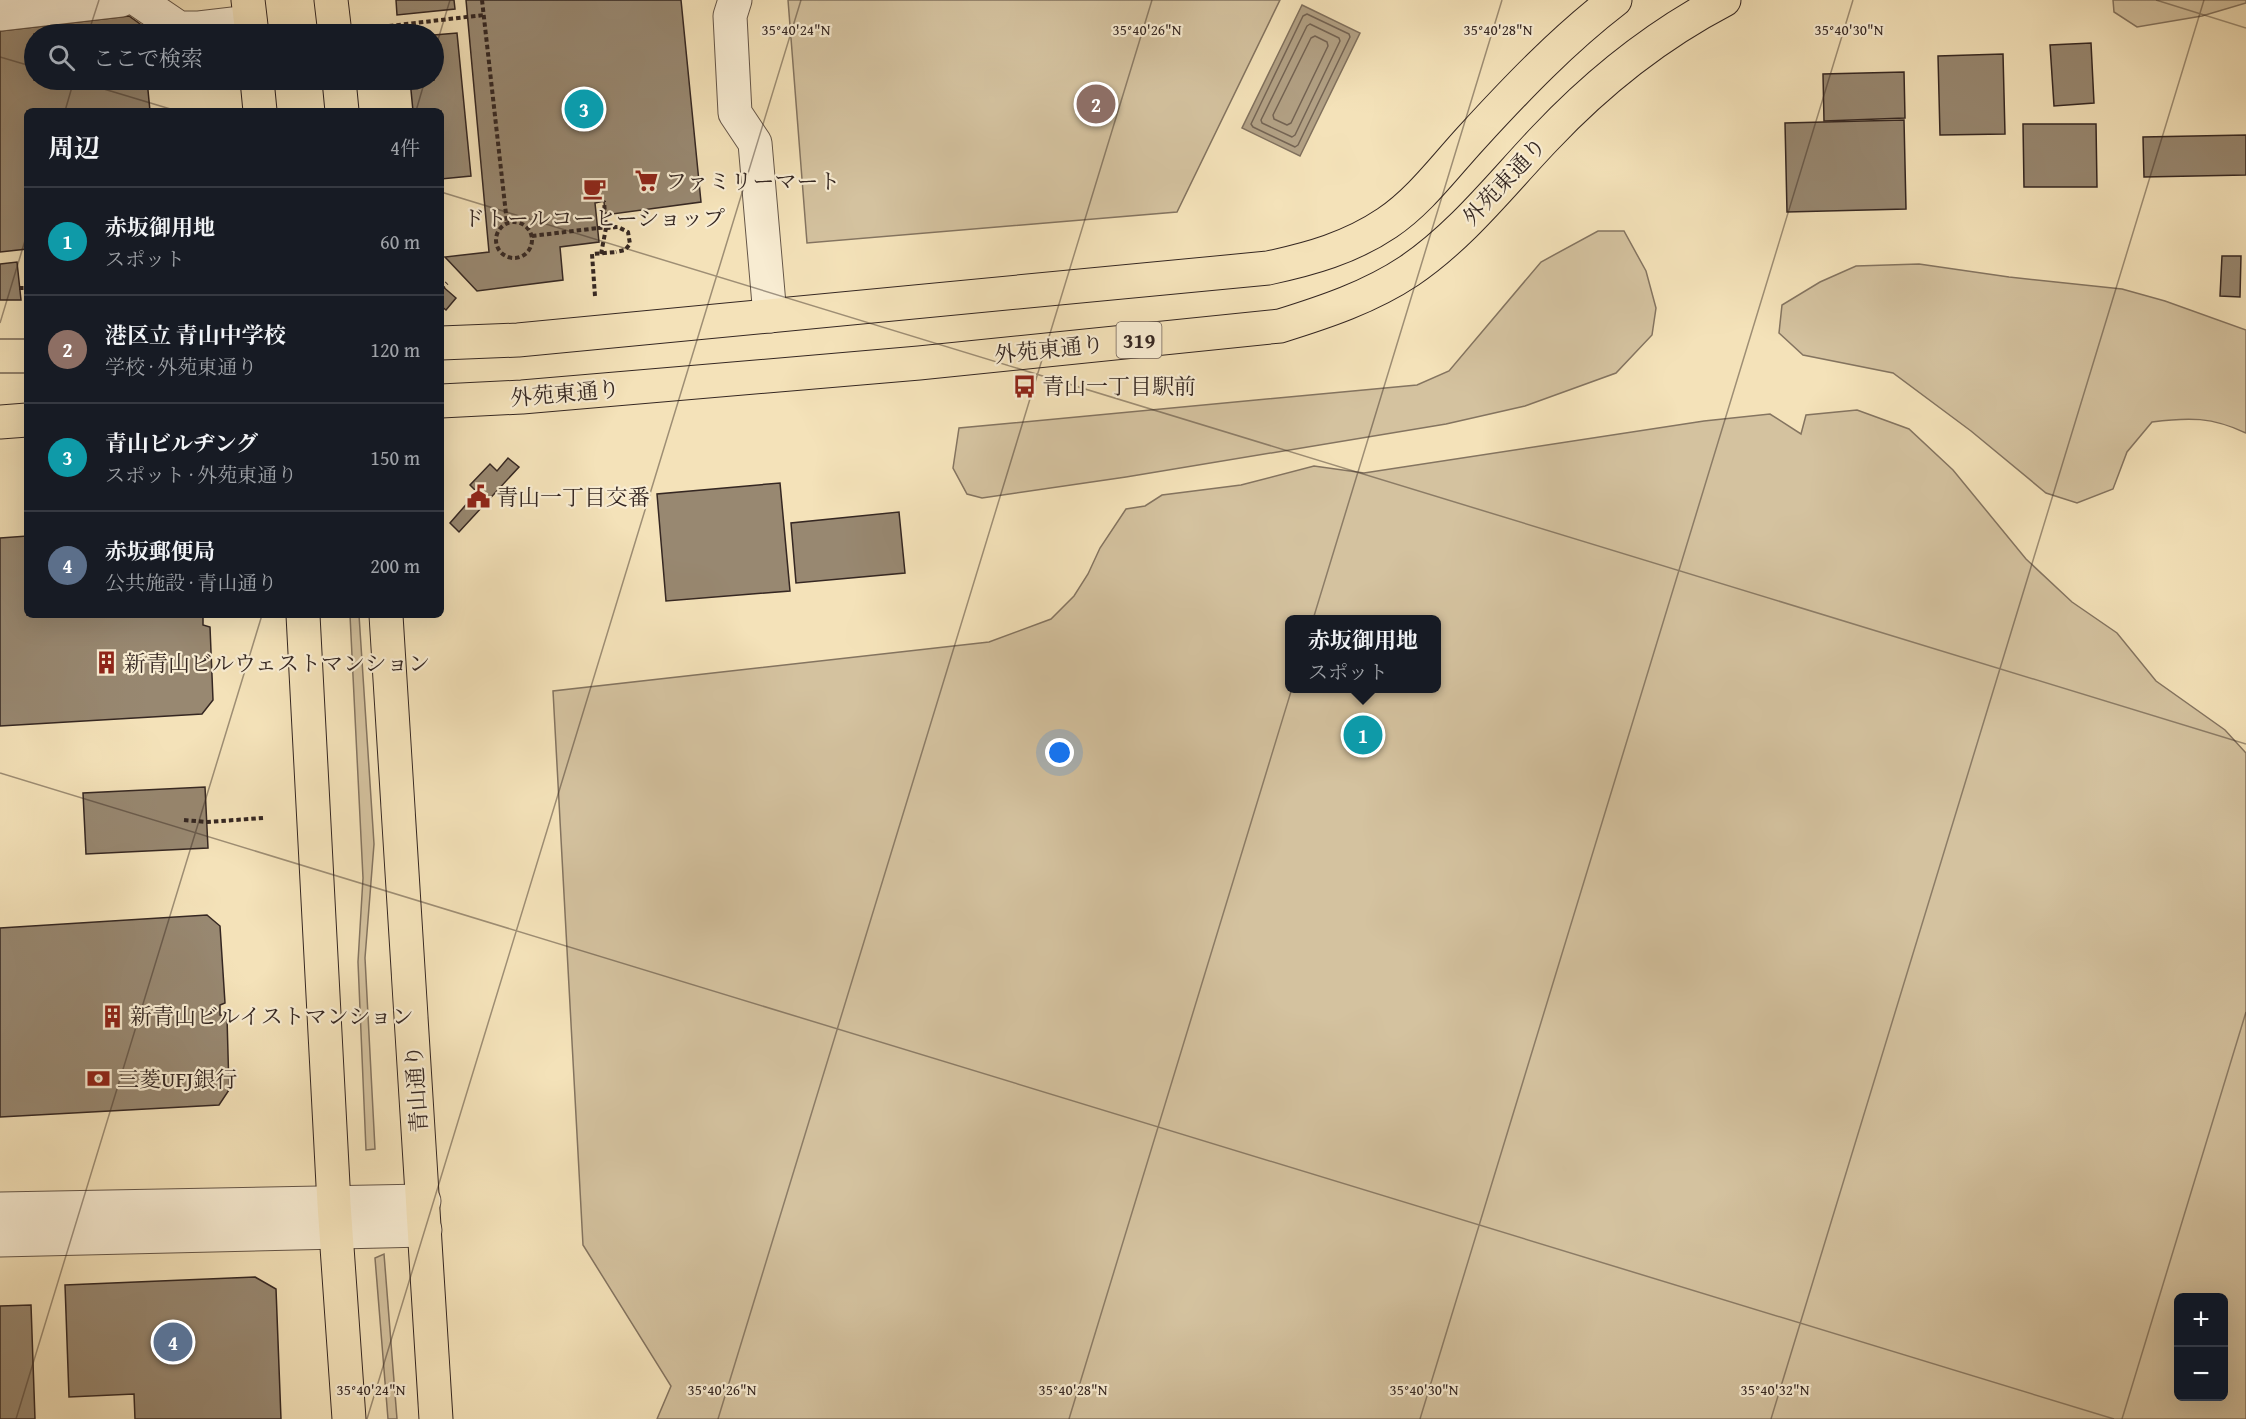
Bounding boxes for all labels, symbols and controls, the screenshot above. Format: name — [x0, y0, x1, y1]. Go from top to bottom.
text: 35°40'24"N — [762, 19, 831, 40]
text: 35°40'26"N — [1113, 19, 1182, 40]
text: 35°40'28"N — [1464, 19, 1533, 40]
text: 35°40'30"N — [1815, 19, 1884, 40]
search box — [24, 24, 444, 90]
icon: search — [45, 41, 78, 74]
text: ここで検索 — [93, 42, 203, 74]
pin: 2 — [1076, 82, 1116, 126]
pin: 3 — [564, 86, 604, 132]
text: 周辺 — [48, 128, 100, 167]
street label: 外苑東通り — [1455, 130, 1553, 232]
text: 4件 — [390, 133, 420, 162]
place label: ファミリーマート — [665, 165, 841, 197]
supermarket icon: ファミリーマート — [634, 168, 660, 194]
cafe icon: ドトールコーヒーショップ — [581, 176, 607, 202]
place label: ドトールコーヒーショップ — [463, 202, 725, 234]
text: 赤坂御用地 — [105, 211, 215, 243]
text: 1 — [62, 227, 73, 256]
text: 60 m — [380, 227, 420, 256]
text: スポット — [105, 244, 185, 273]
text: 港区立 青山中学校 — [105, 319, 286, 351]
road number: 319 — [1116, 322, 1162, 358]
street label: 外苑東通り — [993, 327, 1105, 371]
text: 2 — [62, 335, 73, 364]
text: 120 m — [370, 335, 420, 364]
text: 学校 · 外苑東通り — [105, 352, 257, 381]
place label: 青山一丁目駅前 — [1042, 370, 1196, 402]
street label: 外苑東通り — [509, 372, 621, 414]
bus stop icon: 青山一丁目駅前 — [1011, 373, 1037, 399]
text: 青山ビルヂング — [105, 427, 258, 459]
text: 3 — [62, 443, 73, 472]
text: 150 m — [370, 443, 420, 472]
text: スポット · 外苑東通り — [105, 460, 297, 489]
place label: 青山一丁目交番 — [496, 481, 650, 513]
public building icon: 青山一丁目交番 — [465, 484, 491, 510]
text: 赤坂郵便局 — [105, 535, 215, 567]
text: 4 — [62, 551, 73, 580]
text: 200 m — [370, 551, 420, 580]
text: 公共施設 · 青山通り — [105, 568, 277, 597]
popup — [1285, 615, 1441, 693]
text: 赤坂御用地 — [1308, 624, 1418, 656]
place label: 新青山ビルウェストマンション — [124, 647, 430, 679]
building icon: 新青山ビルウェストマンション — [93, 650, 119, 676]
text: スポット — [1308, 657, 1388, 686]
pin: 1 — [1344, 712, 1382, 758]
your location — [1045, 738, 1074, 767]
place label: 新青山ビルイストマンション — [130, 1000, 414, 1032]
building icon: 新青山ビルイストマンション — [99, 1003, 125, 1029]
street label: 青山通り — [397, 1044, 435, 1134]
place label: 三菱UFJ銀行 — [117, 1063, 237, 1095]
bank icon: 三菱UFJ銀行 — [86, 1066, 112, 1092]
map controls — [2174, 1293, 2228, 1401]
button: + — [2174, 1293, 2228, 1347]
pin: 4 — [154, 1320, 192, 1364]
button: − — [2174, 1347, 2228, 1401]
text: 35°40'24"N — [337, 1379, 406, 1400]
text: 35°40'26"N — [688, 1379, 757, 1400]
text: 35°40'28"N — [1039, 1379, 1108, 1400]
text: 35°40'30"N — [1390, 1379, 1459, 1400]
text: 35°40'32"N — [1741, 1379, 1810, 1400]

